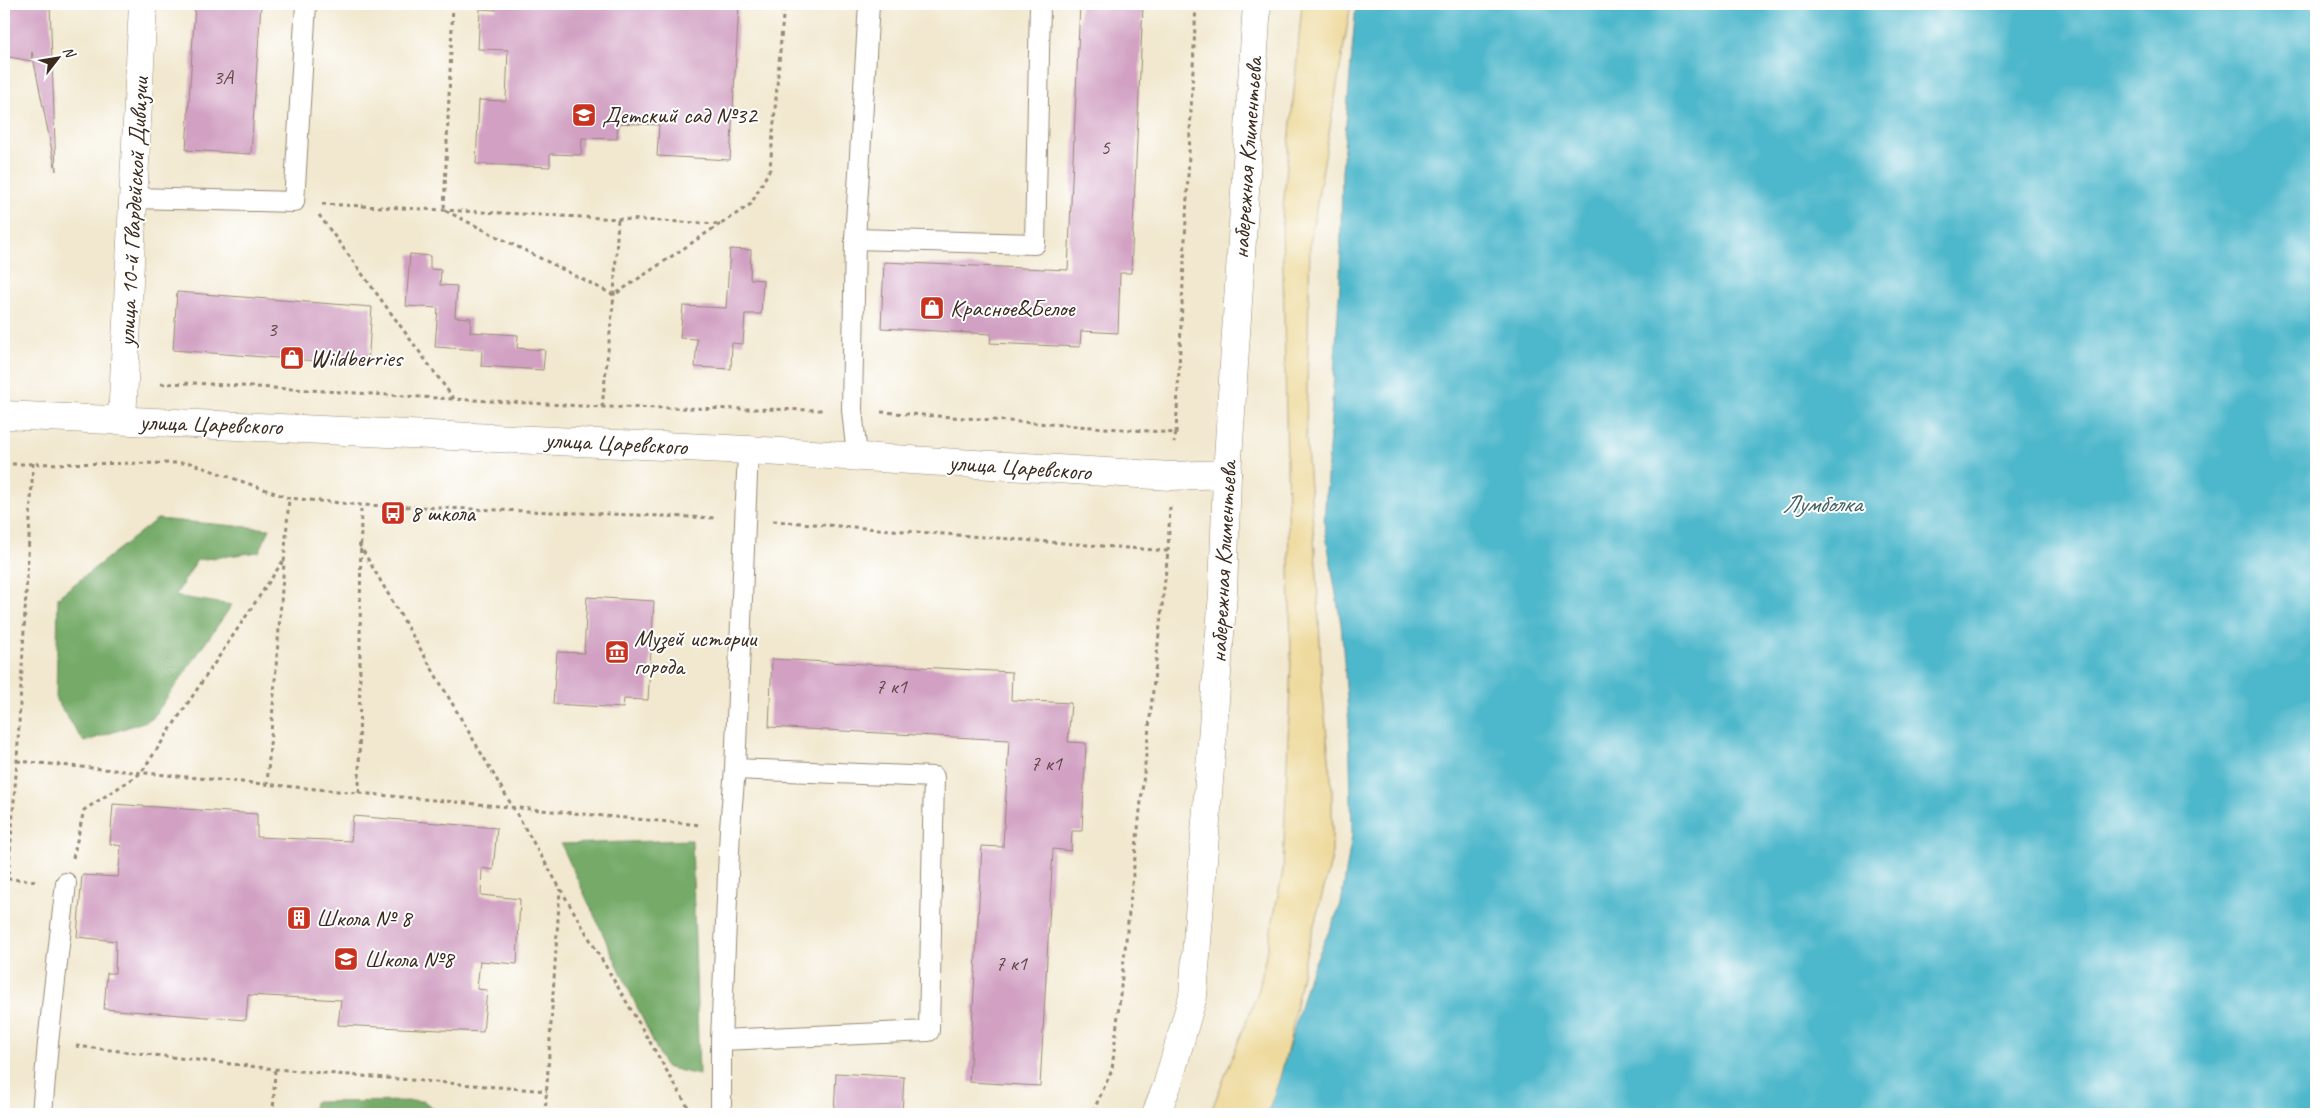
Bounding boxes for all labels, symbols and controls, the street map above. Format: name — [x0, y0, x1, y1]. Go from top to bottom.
north arrow — [32, 32, 82, 82]
text: N — [59, 43, 79, 62]
street label: набережная Климентьева — [1225, 54, 1269, 260]
house number: 3А — [213, 64, 234, 90]
street label: улица 10-й Гвардейской Дивизии — [111, 74, 155, 349]
place label: Детский сад №32 — [602, 100, 759, 130]
school or university icon: Детский сад №32 — [571, 102, 597, 128]
house number: 5 — [1100, 134, 1111, 160]
place label: Красное&Белое — [950, 293, 1076, 323]
shop icon: Красное&Белое — [919, 295, 945, 321]
house number: 3 — [267, 316, 278, 342]
place label: Wildberries — [310, 343, 404, 373]
shop icon: Wildberries — [279, 345, 305, 371]
street label: улица Царевского — [137, 406, 284, 442]
street label: улица Царевского — [542, 424, 689, 462]
street label: улица Царевского — [946, 447, 1094, 487]
street label: набережная Климентьева — [1203, 458, 1243, 664]
water label: Лумболка — [1782, 488, 1864, 520]
place label: 8 школа — [410, 498, 476, 528]
bus stop icon: 8 школа — [380, 500, 406, 526]
place label: Музей истории города — [634, 623, 759, 681]
museum icon: Музей истории города — [604, 639, 630, 665]
house number: 7 к1 — [875, 673, 908, 699]
house number: 7 к1 — [1030, 750, 1063, 776]
place label: Школа № 8 — [316, 903, 413, 933]
building icon: Школа № 8 — [286, 905, 312, 931]
place label: Школа №8 — [364, 944, 456, 974]
school or university icon: Школа №8 — [333, 946, 359, 972]
house number: 7 к1 — [995, 950, 1028, 976]

